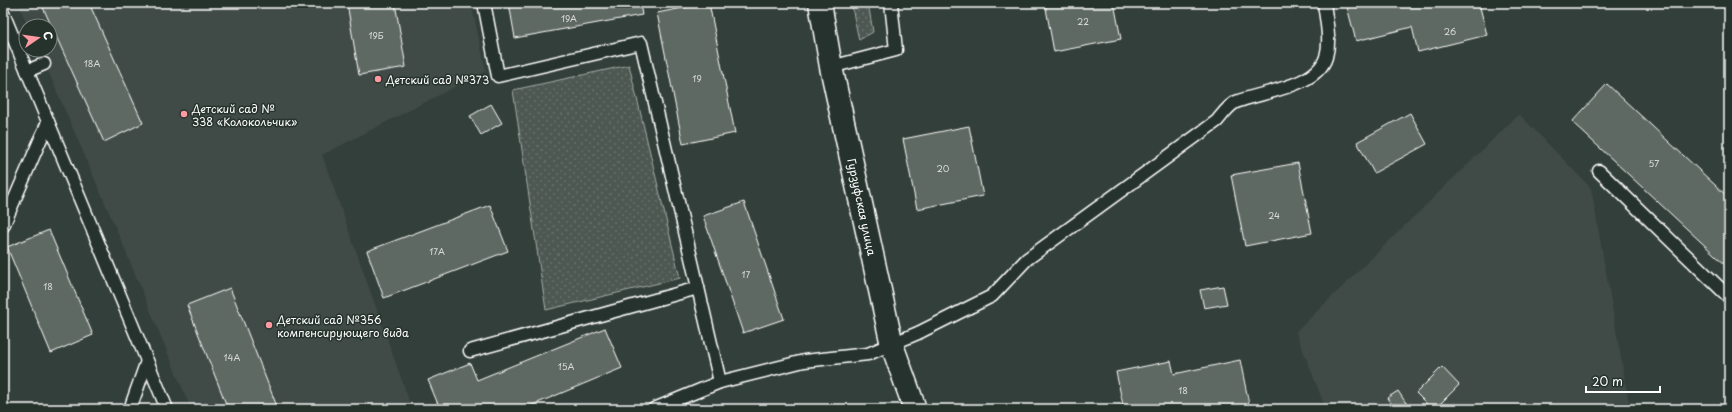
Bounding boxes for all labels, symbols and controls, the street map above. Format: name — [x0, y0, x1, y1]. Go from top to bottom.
house number: 19А — [561, 11, 577, 25]
house number: 22 — [1077, 14, 1089, 28]
north arrow — [18, 18, 58, 58]
house number: 26 — [1444, 24, 1456, 38]
house number: 19Б — [368, 28, 384, 42]
text: С — [39, 30, 57, 42]
house number: 18А — [84, 56, 100, 70]
place label: Детский сад №373 — [385, 71, 489, 88]
house number: 19 — [692, 71, 702, 85]
marker: Детский сад №373 — [373, 74, 383, 84]
place label: Детский сад № 338 «Колокольчик» — [191, 100, 297, 130]
marker: Детский сад № 338 «Колокольчик» — [179, 109, 189, 119]
house number: 57 — [1649, 156, 1659, 170]
street label: Гурзуфская улица — [843, 157, 881, 257]
house number: 20 — [937, 161, 950, 175]
house number: 24 — [1268, 208, 1280, 222]
house number: 17А — [429, 244, 445, 258]
house number: 17 — [742, 267, 751, 281]
house number: 18 — [43, 279, 53, 293]
place label: Детский сад №356 компенсирующего вида — [276, 311, 409, 341]
marker: Детский сад №356 компенсирующего вида — [264, 320, 274, 330]
house number: 14А — [224, 350, 241, 364]
house number: 15А — [558, 359, 574, 373]
scale bar — [1586, 368, 1660, 394]
text: 20 m — [1592, 372, 1623, 390]
house number: 18 — [1178, 383, 1188, 397]

